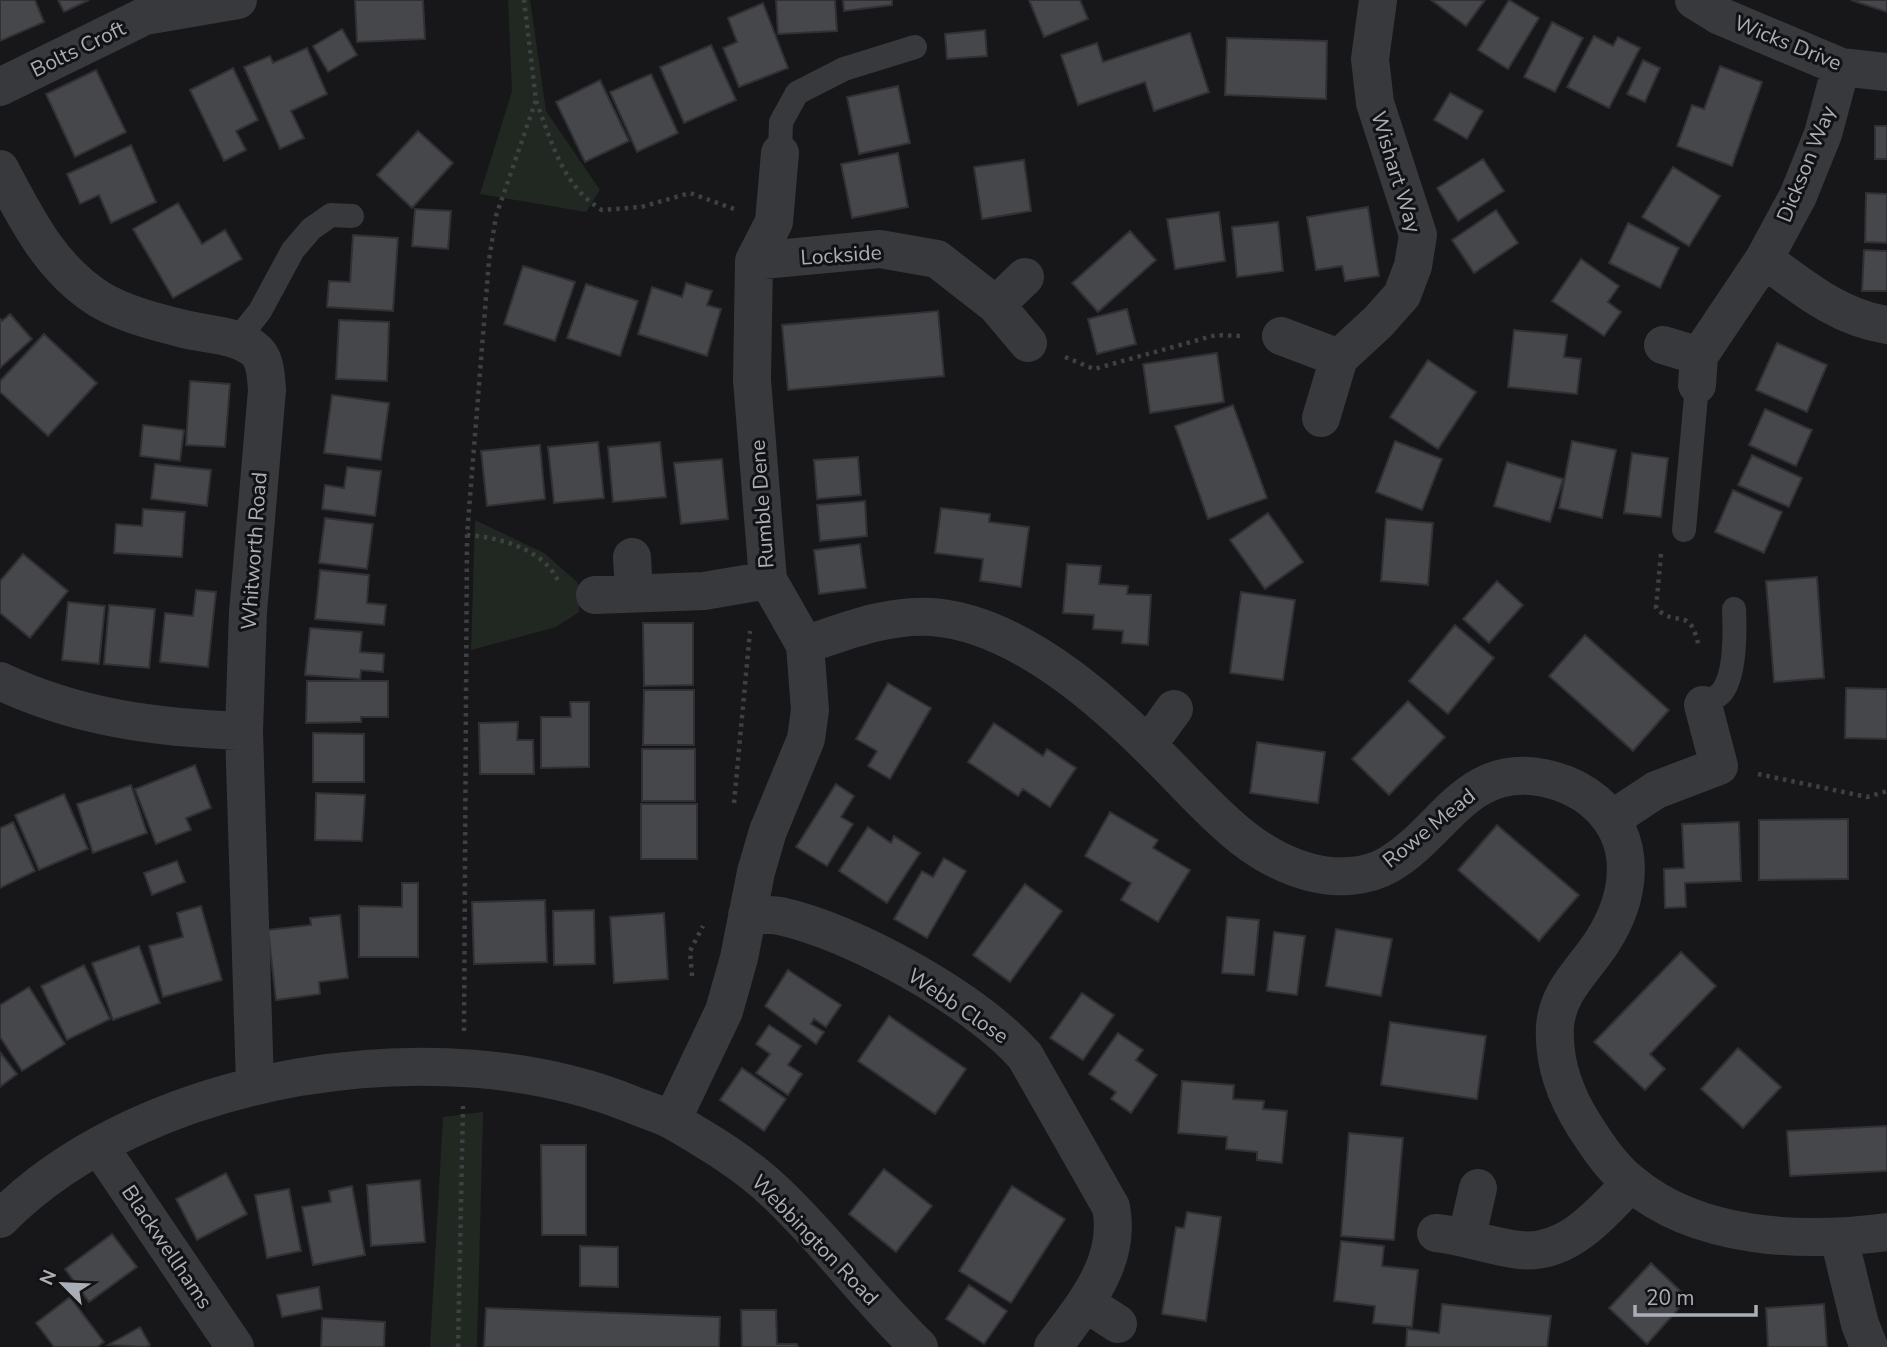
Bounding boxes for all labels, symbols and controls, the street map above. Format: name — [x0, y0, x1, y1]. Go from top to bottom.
street label: Wicks Drive — [1730, 9, 1846, 77]
street label: Bolts Croft — [26, 14, 130, 84]
street label: Dickson Way — [1770, 101, 1842, 226]
street label: Wishart Way — [1364, 108, 1428, 236]
street label: Lockside — [799, 238, 883, 272]
street label: Rumble Dene — [744, 439, 780, 569]
street label: Whitworth Road — [235, 471, 273, 631]
street label: Rowe Mead — [1377, 782, 1481, 874]
street label: Webb Close — [902, 962, 1014, 1050]
street label: Webbington Road — [745, 1168, 885, 1312]
street label: Blackwellhams — [115, 1180, 219, 1314]
north arrow — [28, 1249, 98, 1319]
text: N — [34, 1266, 63, 1289]
scale bar — [1635, 1274, 1756, 1318]
text: 20 m — [1646, 1284, 1695, 1312]

